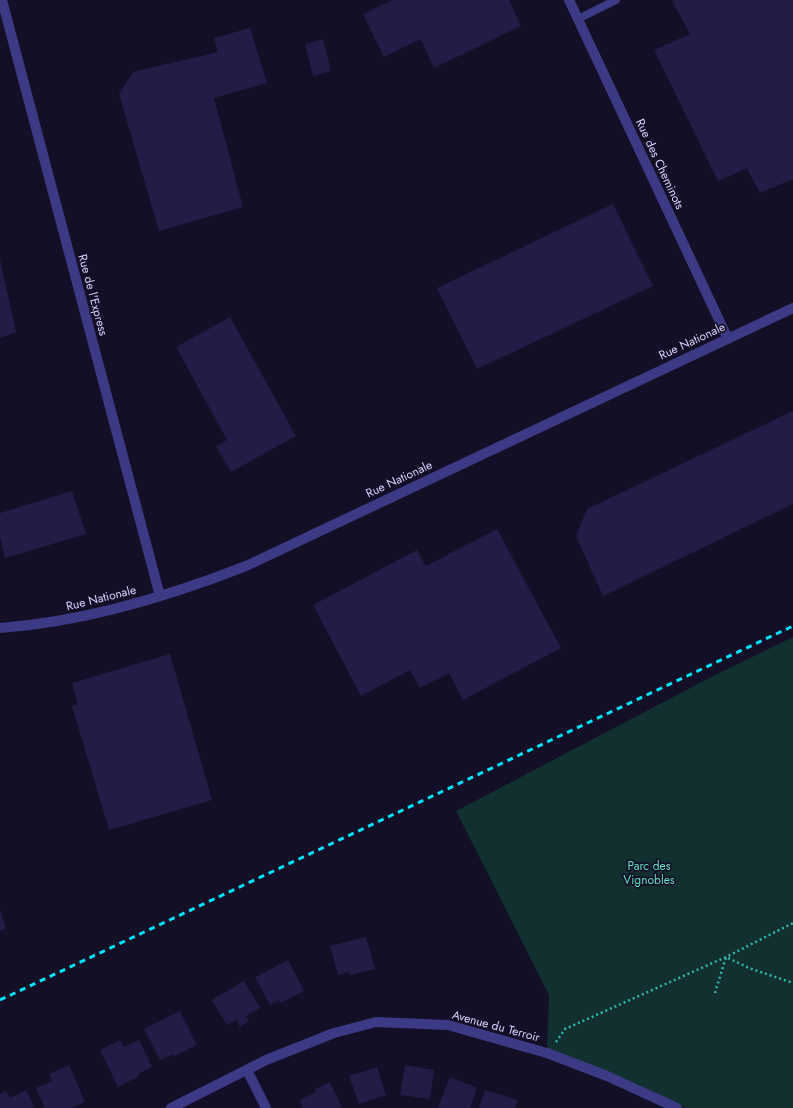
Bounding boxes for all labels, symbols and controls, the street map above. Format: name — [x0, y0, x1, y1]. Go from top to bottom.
street label: Rue des Cheminots — [631, 116, 689, 212]
street label: Rue de l'Express — [73, 252, 113, 338]
street label: Rue Nationale — [656, 318, 728, 364]
street label: Rue Nationale — [363, 456, 435, 502]
street label: Rue Nationale — [64, 581, 138, 615]
park label: Parc des Vignobles — [623, 857, 675, 889]
street label: Avenue du Terroir — [450, 1006, 543, 1047]

